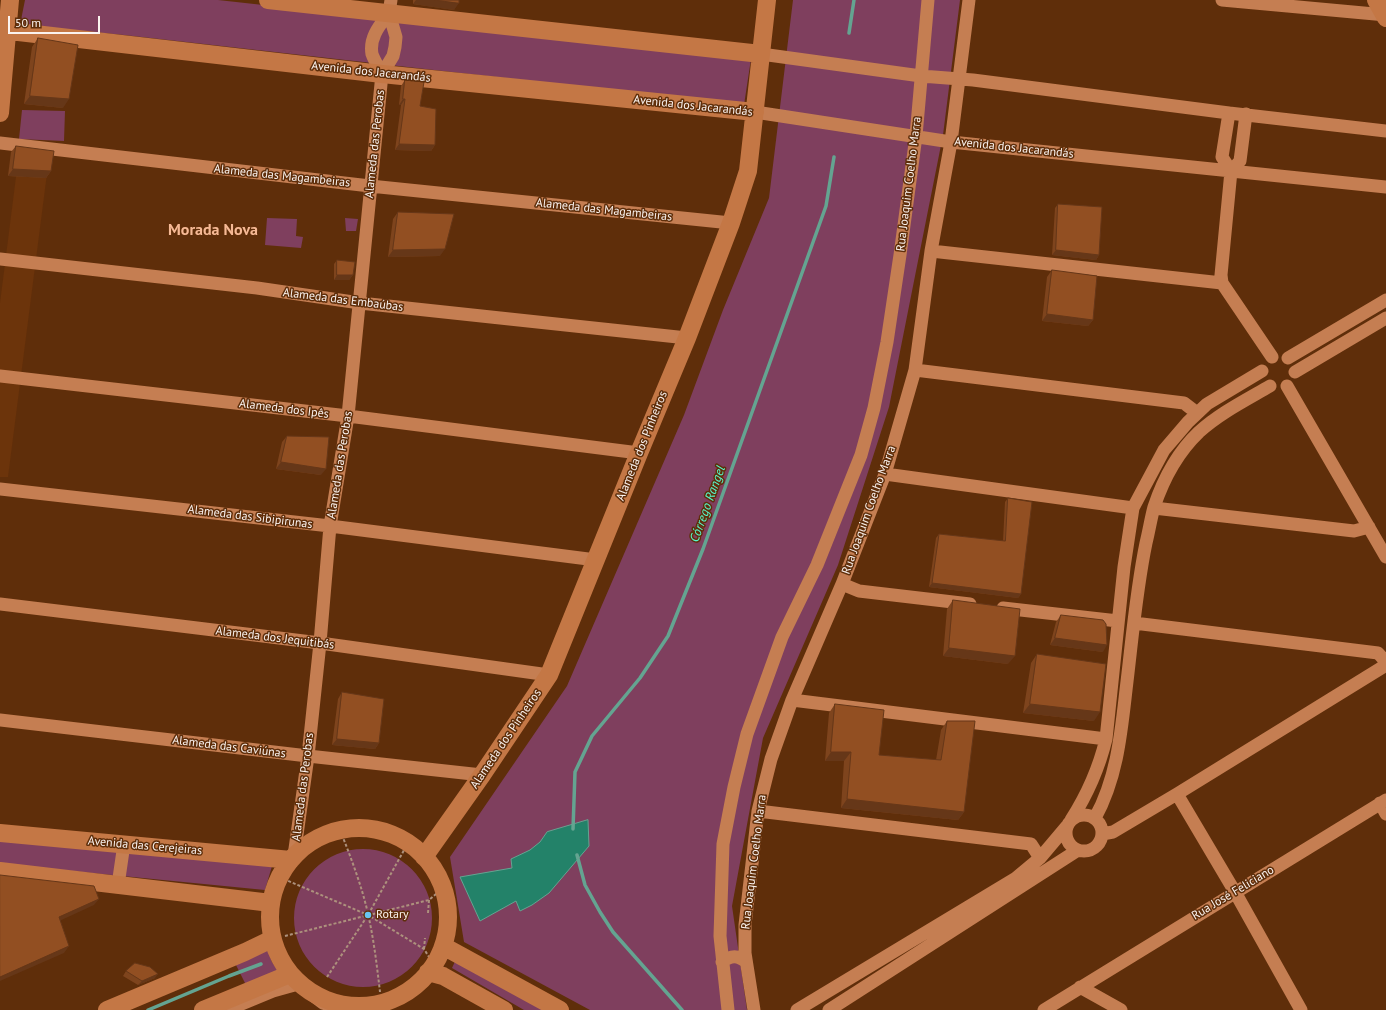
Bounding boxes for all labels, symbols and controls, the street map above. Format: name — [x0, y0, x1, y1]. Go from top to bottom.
scale bar — [10, 8, 102, 34]
text: 50 m — [15, 15, 41, 30]
street label: Avenida dos Jacarandás — [311, 59, 431, 85]
street label: Alameda das Perobas — [362, 89, 388, 199]
street label: Avenida dos Jacarandás — [633, 93, 753, 119]
street label: Rua Joaquim Coelho Marra — [894, 116, 924, 252]
street label: Avenida dos Jacarandás — [954, 135, 1074, 161]
street label: Alameda das Magambeiras — [213, 162, 351, 190]
street label: Alameda das Magambeiras — [535, 196, 673, 224]
district label: Morada Nova — [168, 220, 258, 240]
street label: Alameda das Embaúbas — [282, 285, 404, 315]
street label: Alameda dos Pinheiros — [613, 389, 671, 503]
street label: Alameda dos Ipês — [238, 396, 330, 422]
street label: Alameda das Perobas — [324, 410, 356, 520]
street label: Rua Joaquim Coelho Marra — [839, 444, 899, 576]
water label: Córrego Rangel — [687, 464, 729, 544]
street label: Alameda das Sibipirunas — [187, 502, 313, 532]
street label: Alameda dos Jequitibás — [215, 624, 335, 652]
street label: Alameda dos Pinheiros — [467, 686, 545, 792]
street label: Alameda das Perobas — [289, 732, 317, 842]
street label: Alameda das Caviúnas — [171, 733, 287, 761]
street label: Rua Joaquim Coelho Marra — [739, 794, 769, 930]
street label: Avenida das Cerejeiras — [87, 834, 203, 858]
street label: Rua José Feliciano — [1189, 863, 1277, 923]
place label: Rotary — [376, 908, 409, 922]
marker: Rotary — [363, 910, 373, 920]

